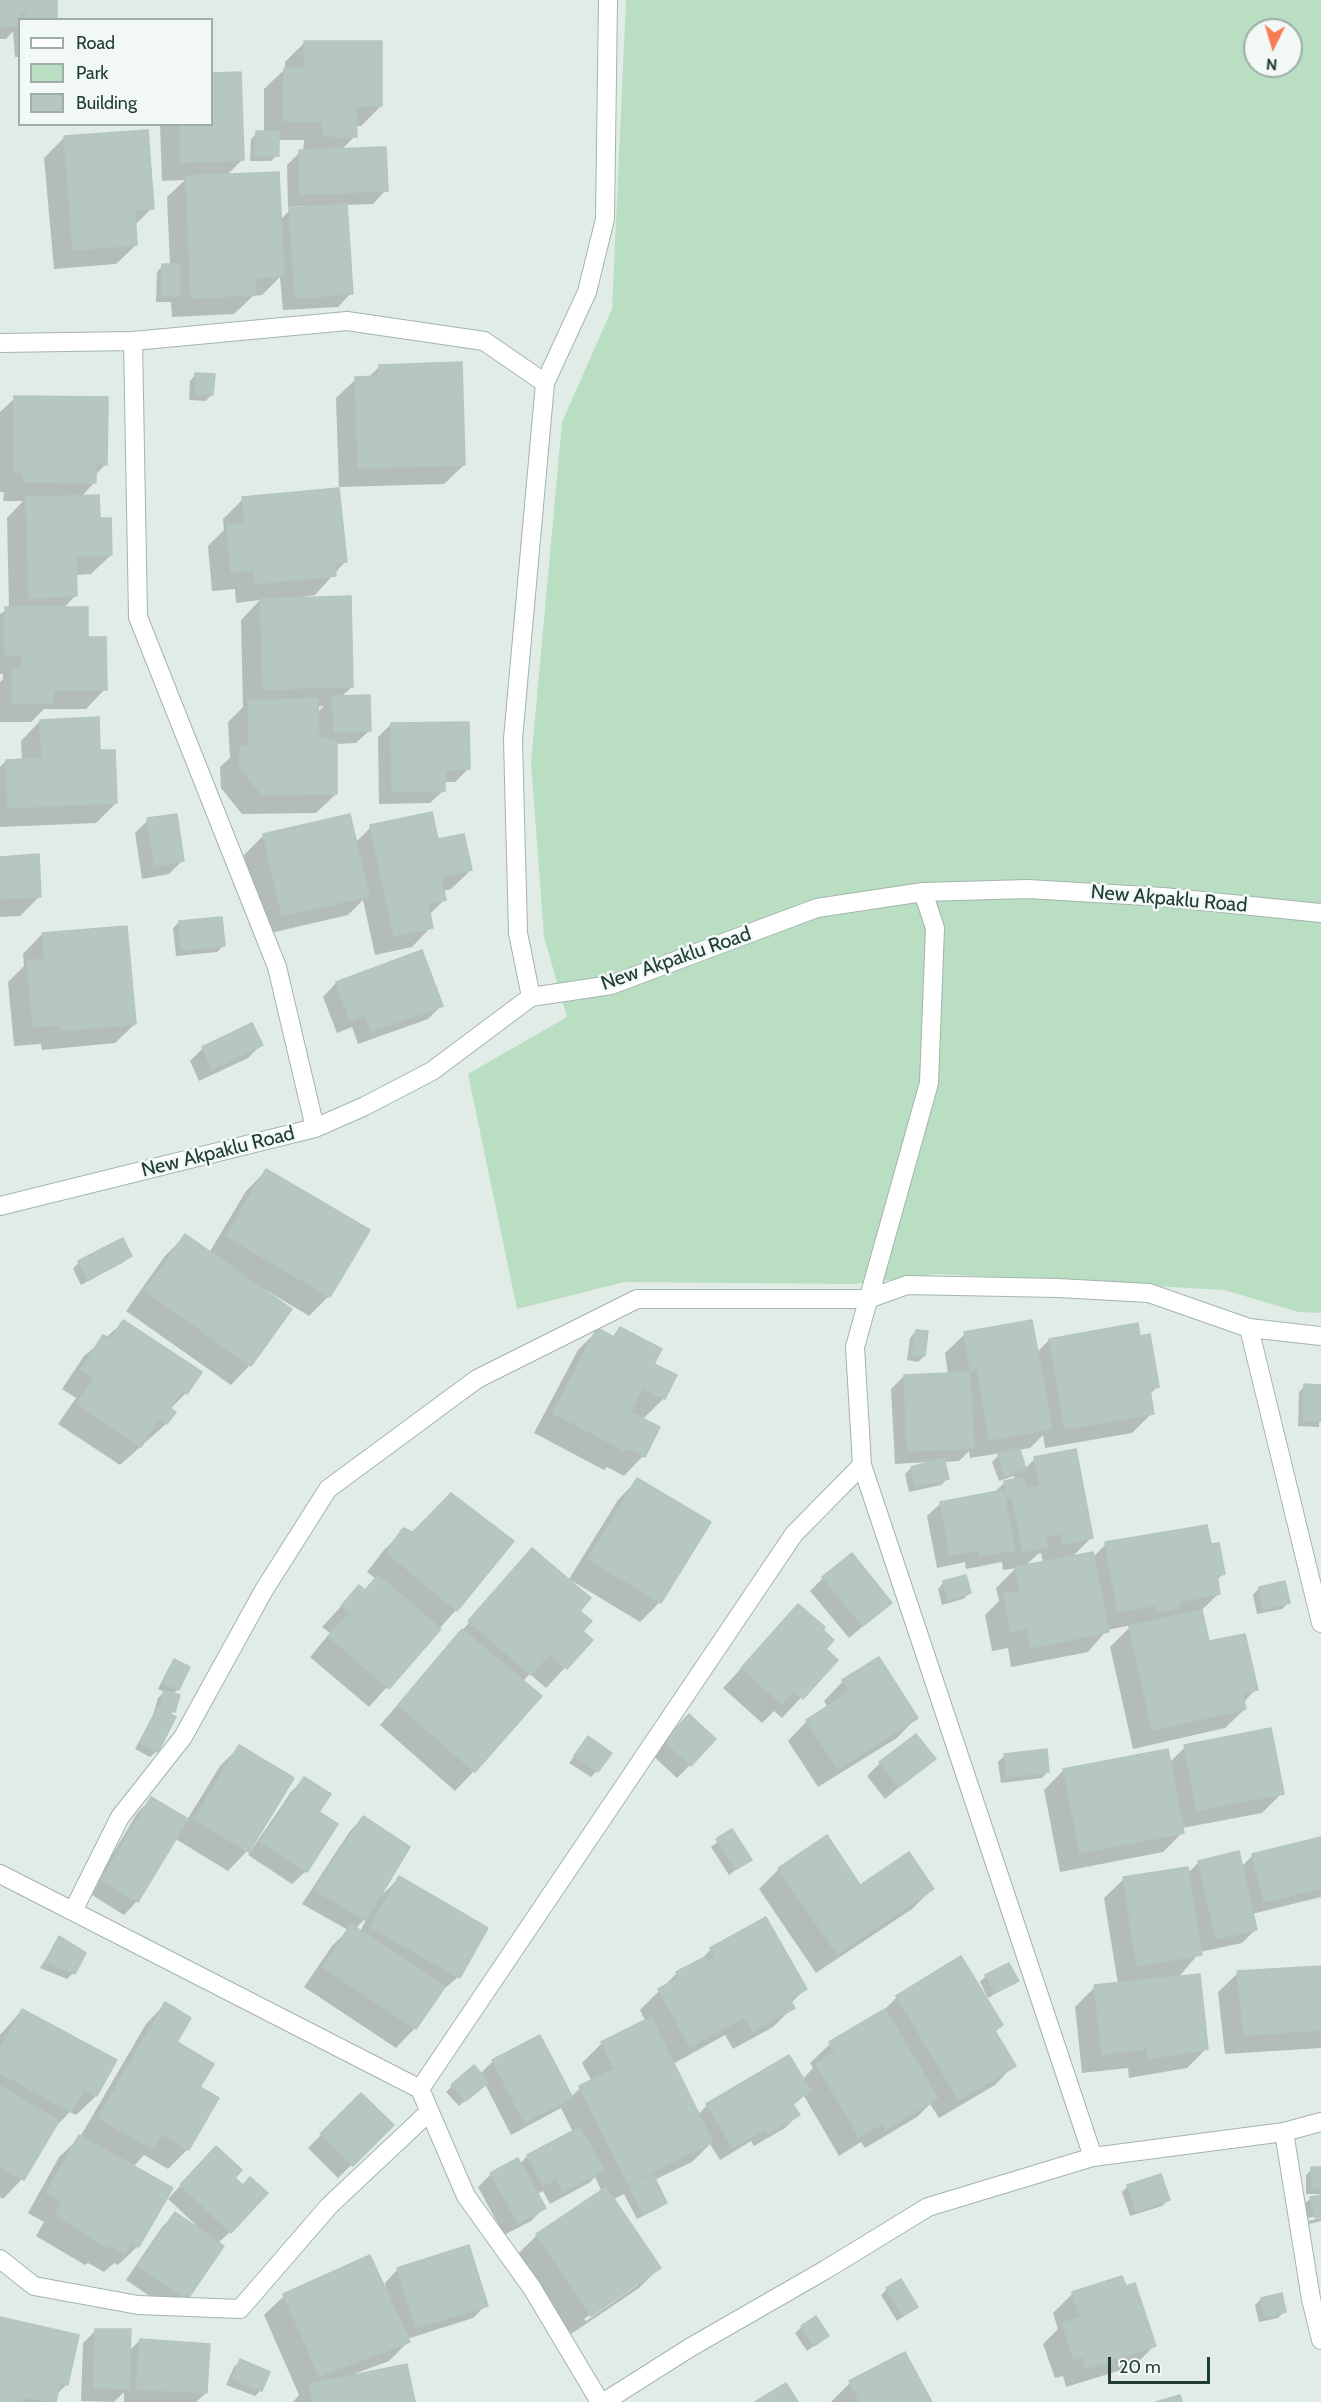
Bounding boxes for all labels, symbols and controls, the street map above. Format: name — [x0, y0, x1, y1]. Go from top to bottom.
legend — [18, 18, 213, 126]
north arrow — [1243, 18, 1303, 78]
text: Road — [76, 32, 115, 54]
text: N — [1265, 54, 1278, 74]
text: Park — [76, 62, 108, 84]
text: Building — [76, 92, 137, 114]
street label: New Akpaklu Road — [1090, 880, 1248, 918]
street label: New Akpaklu Road — [598, 922, 754, 996]
street label: New Akpaklu Road — [139, 1121, 297, 1183]
scale bar — [1111, 2345, 1213, 2383]
text: 20 m — [1119, 2356, 1161, 2378]

